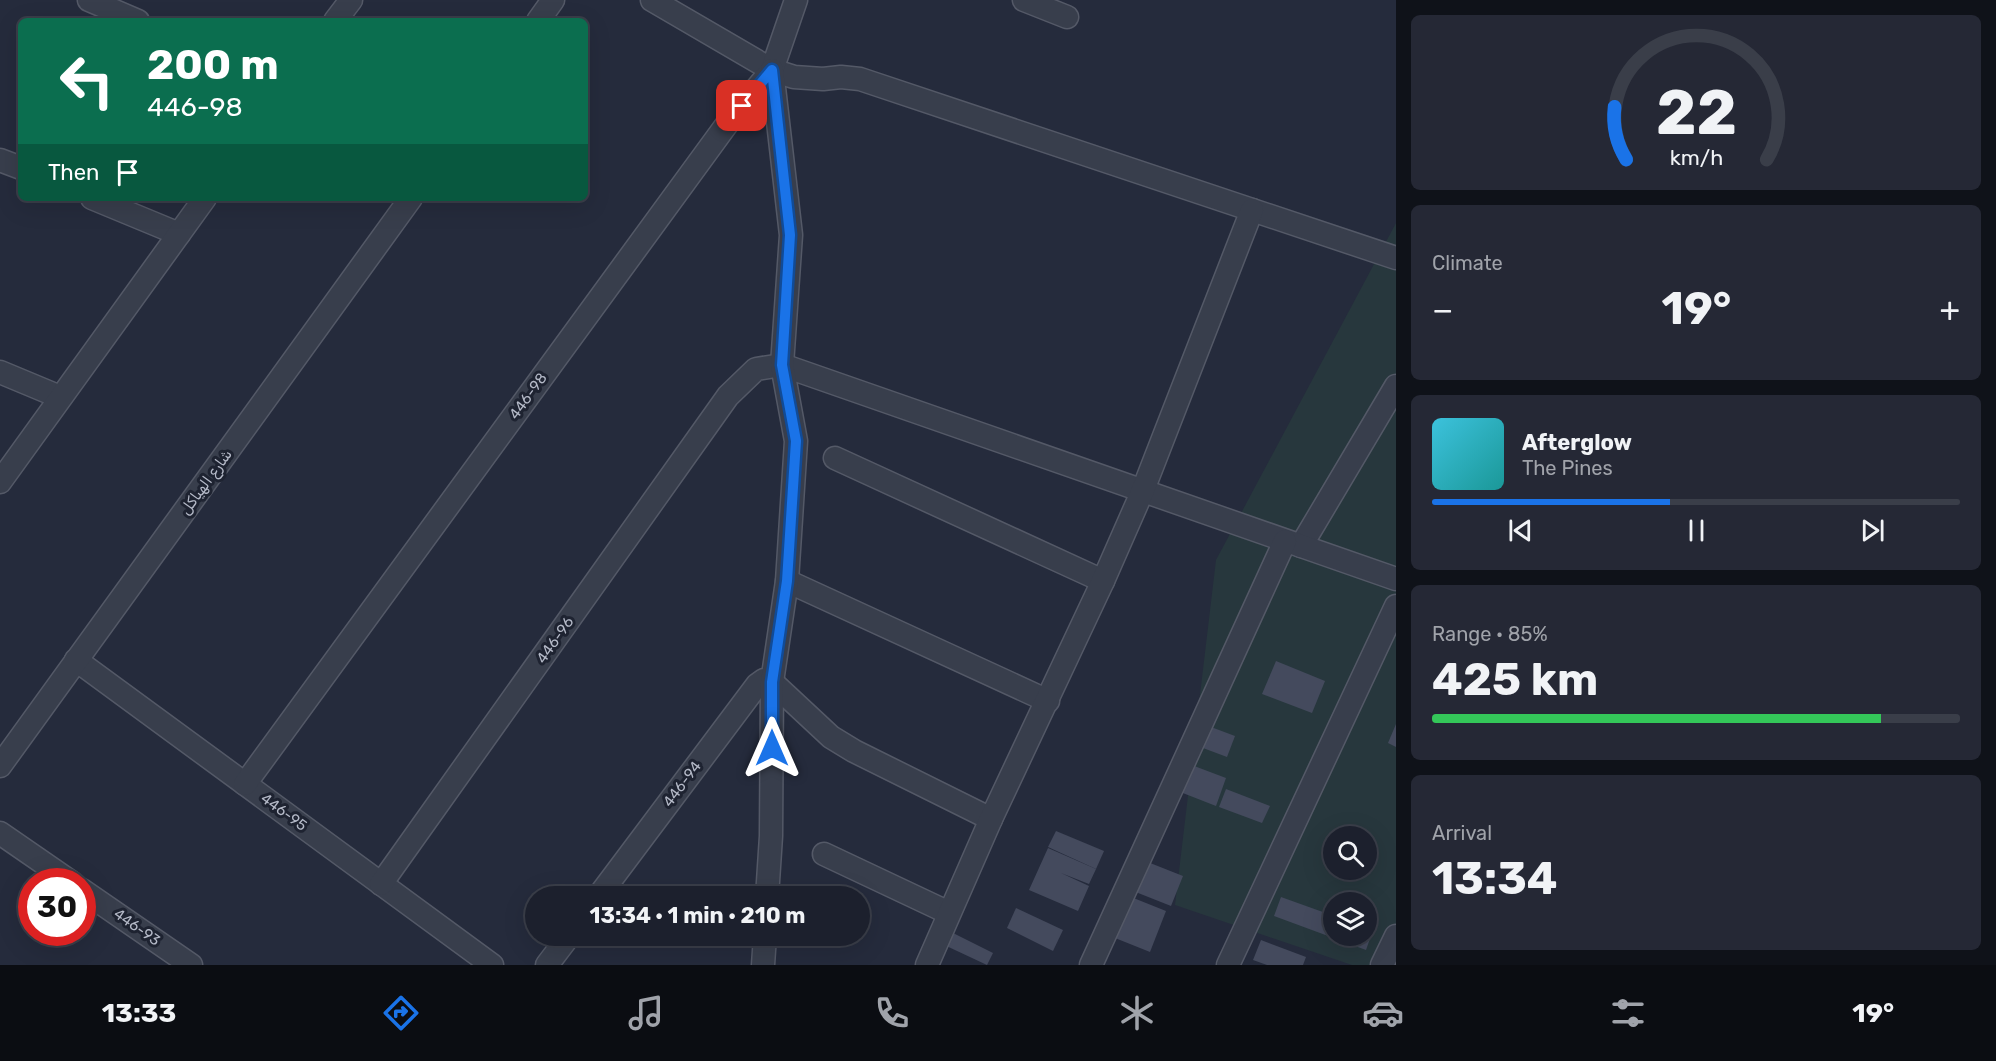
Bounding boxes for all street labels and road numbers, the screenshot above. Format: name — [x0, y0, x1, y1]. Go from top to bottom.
street label: 446-98 — [505, 369, 551, 423]
street label: شارع الهياكل — [176, 446, 237, 519]
street label: 446-96 — [533, 613, 577, 667]
street label: 446-94 — [659, 758, 705, 810]
street label: 446-95 — [257, 789, 311, 835]
street label: 446-93 — [110, 905, 164, 949]

